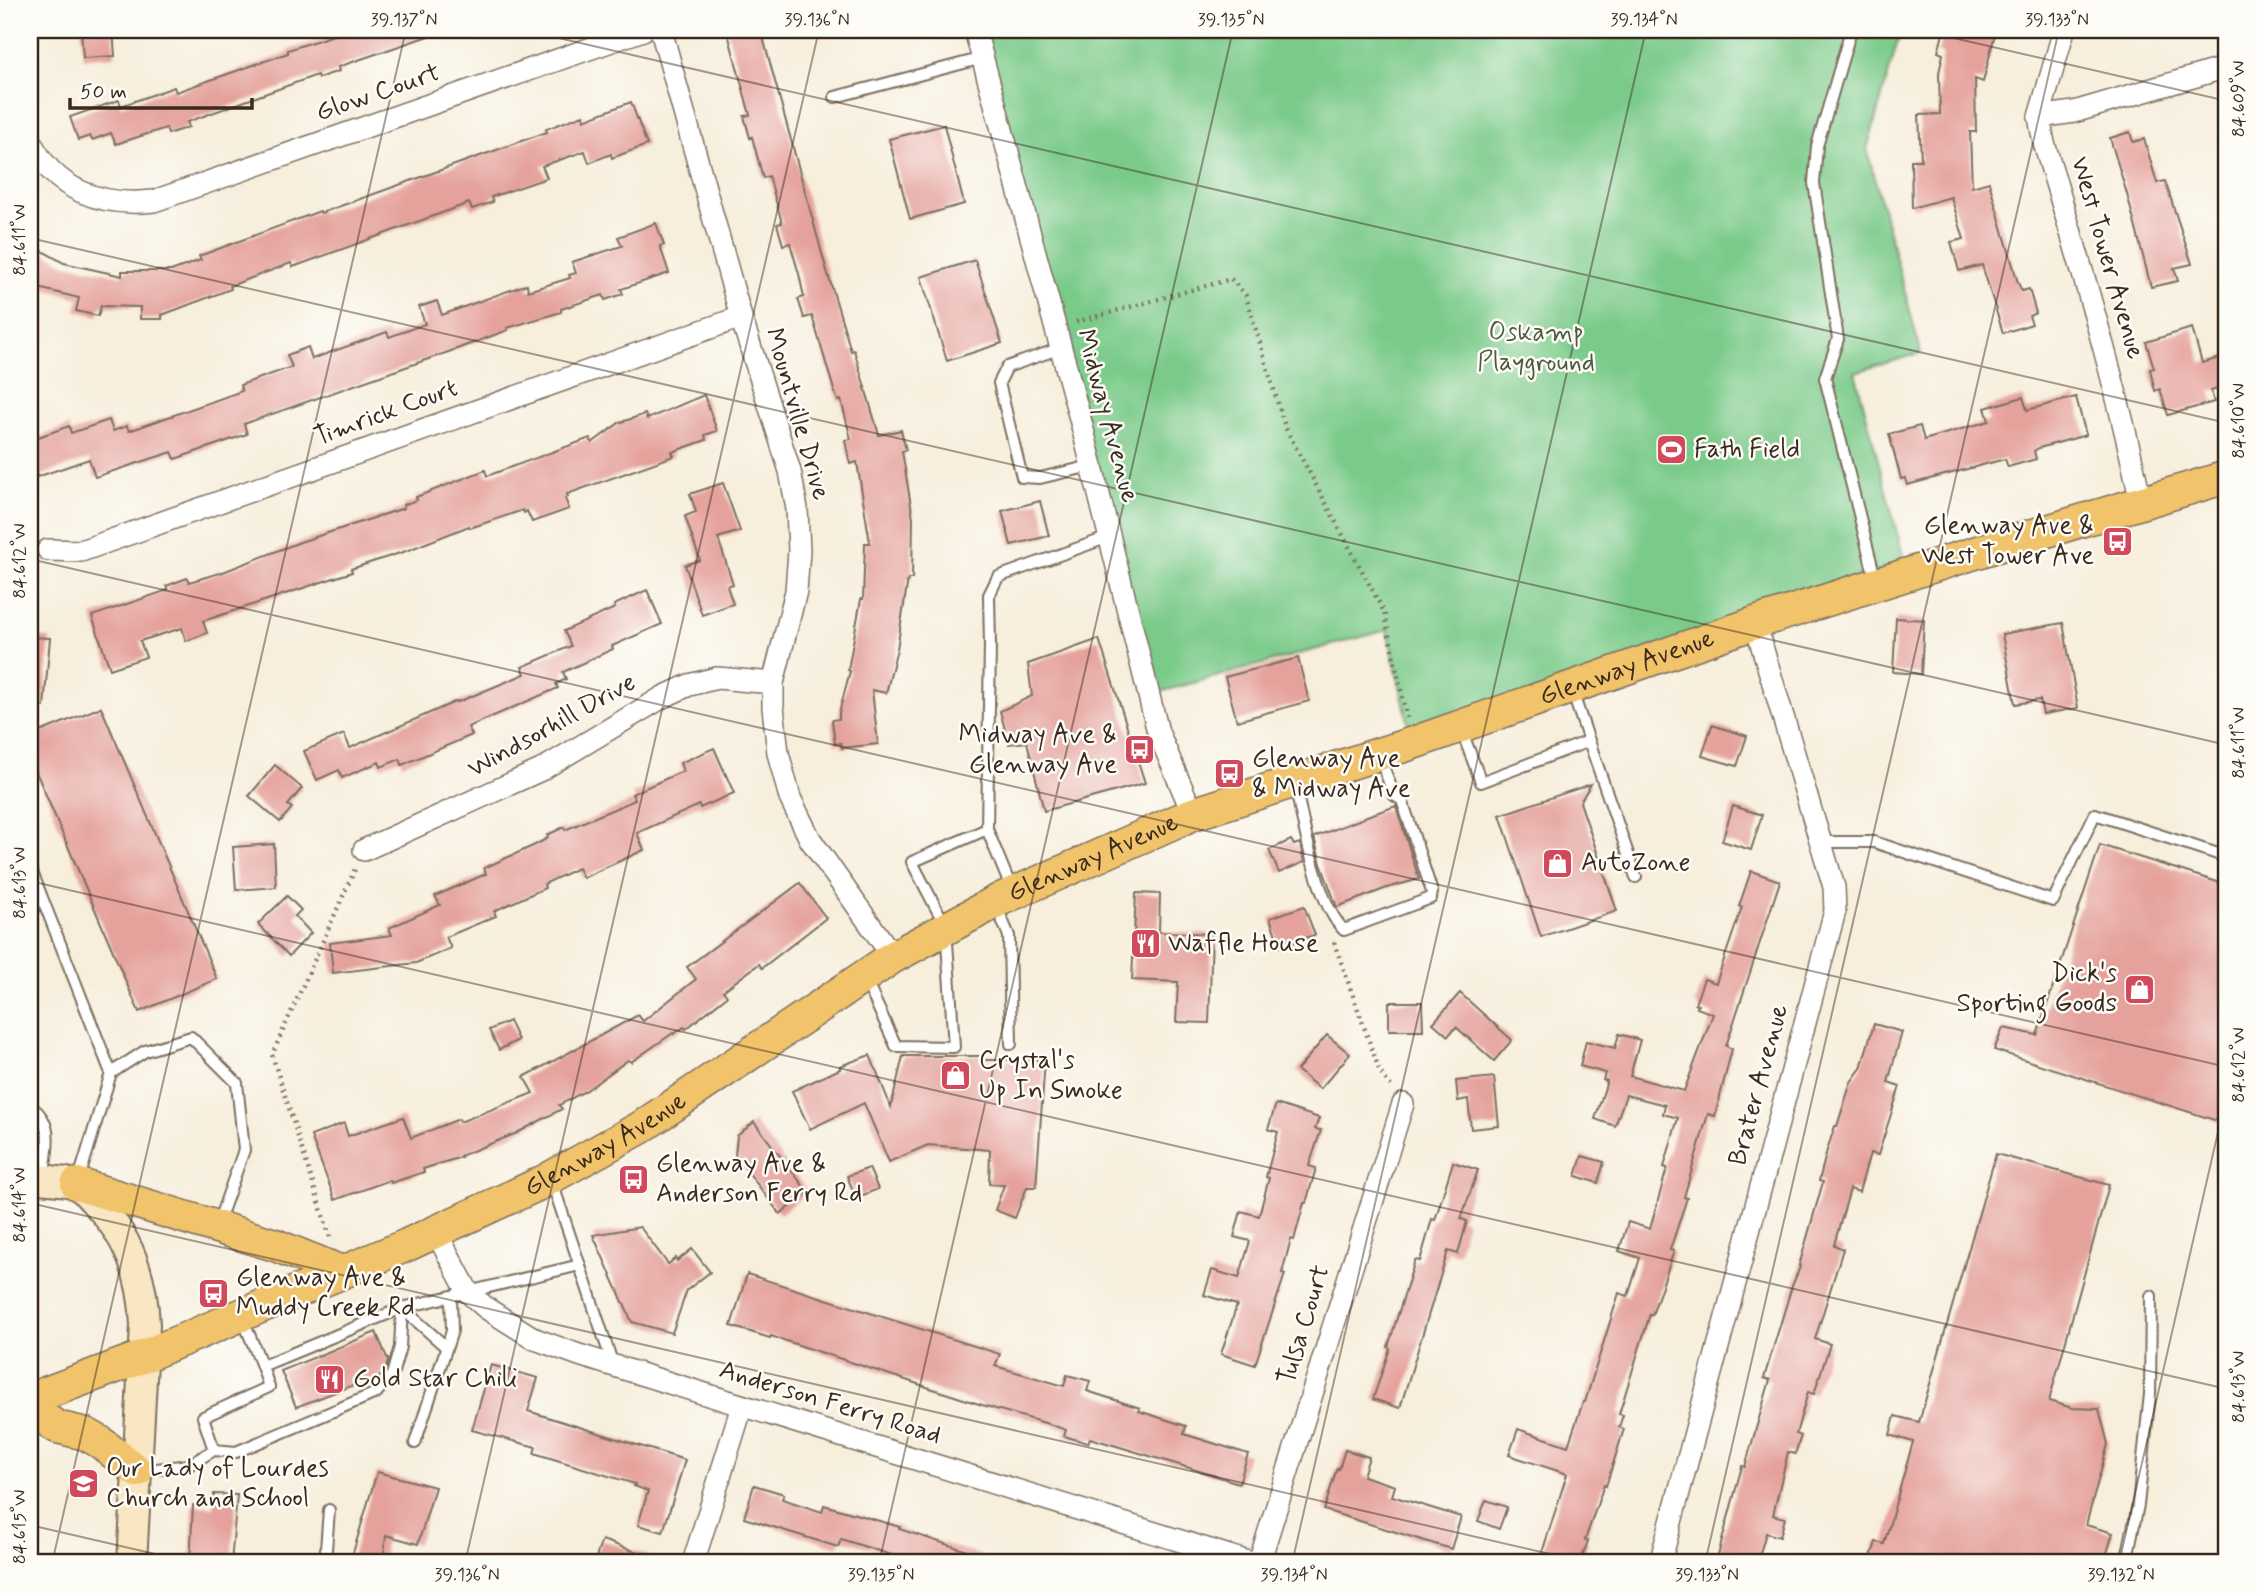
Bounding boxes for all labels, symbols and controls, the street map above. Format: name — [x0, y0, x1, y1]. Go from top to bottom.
text: 39.137°N — [371, 8, 437, 32]
text: 39.136°N — [784, 8, 850, 32]
text: 39.135°N — [1198, 8, 1264, 32]
text: 39.134°N — [1610, 8, 1678, 32]
text: 39.133°N — [2025, 8, 2089, 32]
street label: Glow Court — [311, 56, 445, 130]
text: 84.609°W — [2227, 61, 2251, 137]
scale bar — [70, 66, 252, 110]
text: 50 m — [80, 78, 127, 106]
street label: West Tower Avenue — [2062, 153, 2152, 363]
text: 84.611°W — [8, 204, 32, 276]
park label: Oskamp Playground — [1477, 316, 1595, 380]
street label: Mountville Drive — [756, 324, 838, 504]
street label: Midway Avenue — [1068, 325, 1146, 507]
street label: Timrick Court — [309, 371, 463, 455]
text: 84.610°W — [2227, 383, 2251, 459]
sports icon: Fath Field — [1654, 433, 1688, 467]
place label: Fath Field — [1694, 433, 1800, 467]
place label: Glenway Ave & West Tower Ave — [1921, 509, 2094, 573]
text: 84.612°W — [8, 523, 32, 599]
bus stop icon: Glenway Ave & West Tower Ave — [2100, 524, 2134, 558]
street label: Glenway Avenue — [1535, 622, 1719, 714]
street label: Windsorhill Drive — [462, 666, 642, 786]
text: 84.611°W — [2227, 707, 2251, 779]
place label: Midway Ave & Glenway Ave — [958, 718, 1117, 782]
bus stop icon: Midway Ave & Glenway Ave — [1123, 733, 1157, 767]
place label: Glenway Ave & Midway Ave — [1252, 742, 1411, 806]
bus stop icon: Glenway Ave & Midway Ave — [1212, 757, 1246, 791]
street label: Glenway Avenue — [1003, 806, 1184, 911]
shop icon: AutoZone — [1541, 846, 1575, 880]
place label: AutoZone — [1581, 846, 1690, 880]
text: 84.613°W — [8, 847, 32, 919]
restaurant icon: Waffle House — [1128, 927, 1162, 961]
place label: Waffle House — [1168, 927, 1319, 961]
place label: Dick's Sporting Goods — [1956, 957, 2117, 1024]
shop icon: Dick's Sporting Goods — [2123, 972, 2157, 1006]
street label: Brater Avenue — [1721, 1001, 1797, 1169]
text: 84.612°W — [2227, 1027, 2251, 1103]
place label: Crystal's Up In Smoke — [979, 1044, 1123, 1108]
shop icon: Crystal's Up In Smoke — [939, 1059, 973, 1093]
street label: Glenway Avenue — [519, 1084, 694, 1205]
place label: Glenway Ave & Anderson Ferry Rd — [656, 1147, 862, 1211]
bus stop icon: Glenway Ave & Anderson Ferry Rd — [616, 1162, 650, 1196]
text: 84.614°W — [8, 1167, 32, 1243]
place label: Glenway Ave & Muddy Creek Rd — [236, 1261, 415, 1325]
street label: Tulsa Court — [1270, 1261, 1338, 1389]
bus stop icon: Glenway Ave & Muddy Creek Rd — [196, 1276, 230, 1310]
text: 84.613°W — [2227, 1351, 2251, 1423]
street label: Anderson Ferry Road — [715, 1353, 945, 1453]
restaurant icon: Gold Star Chili — [313, 1362, 347, 1396]
place label: Gold Star Chili — [353, 1362, 517, 1396]
place label: Our Lady of Lourdes Church and School — [106, 1452, 329, 1516]
school or university icon: Our Lady of Lourdes Church and School — [66, 1467, 100, 1501]
text: 84.615°W — [8, 1490, 32, 1564]
text: 39.136°N — [434, 1563, 500, 1587]
text: 39.135°N — [848, 1563, 914, 1587]
text: 39.134°N — [1260, 1563, 1328, 1587]
text: 39.133°N — [1675, 1563, 1739, 1587]
text: 39.132°N — [2087, 1563, 2155, 1587]

